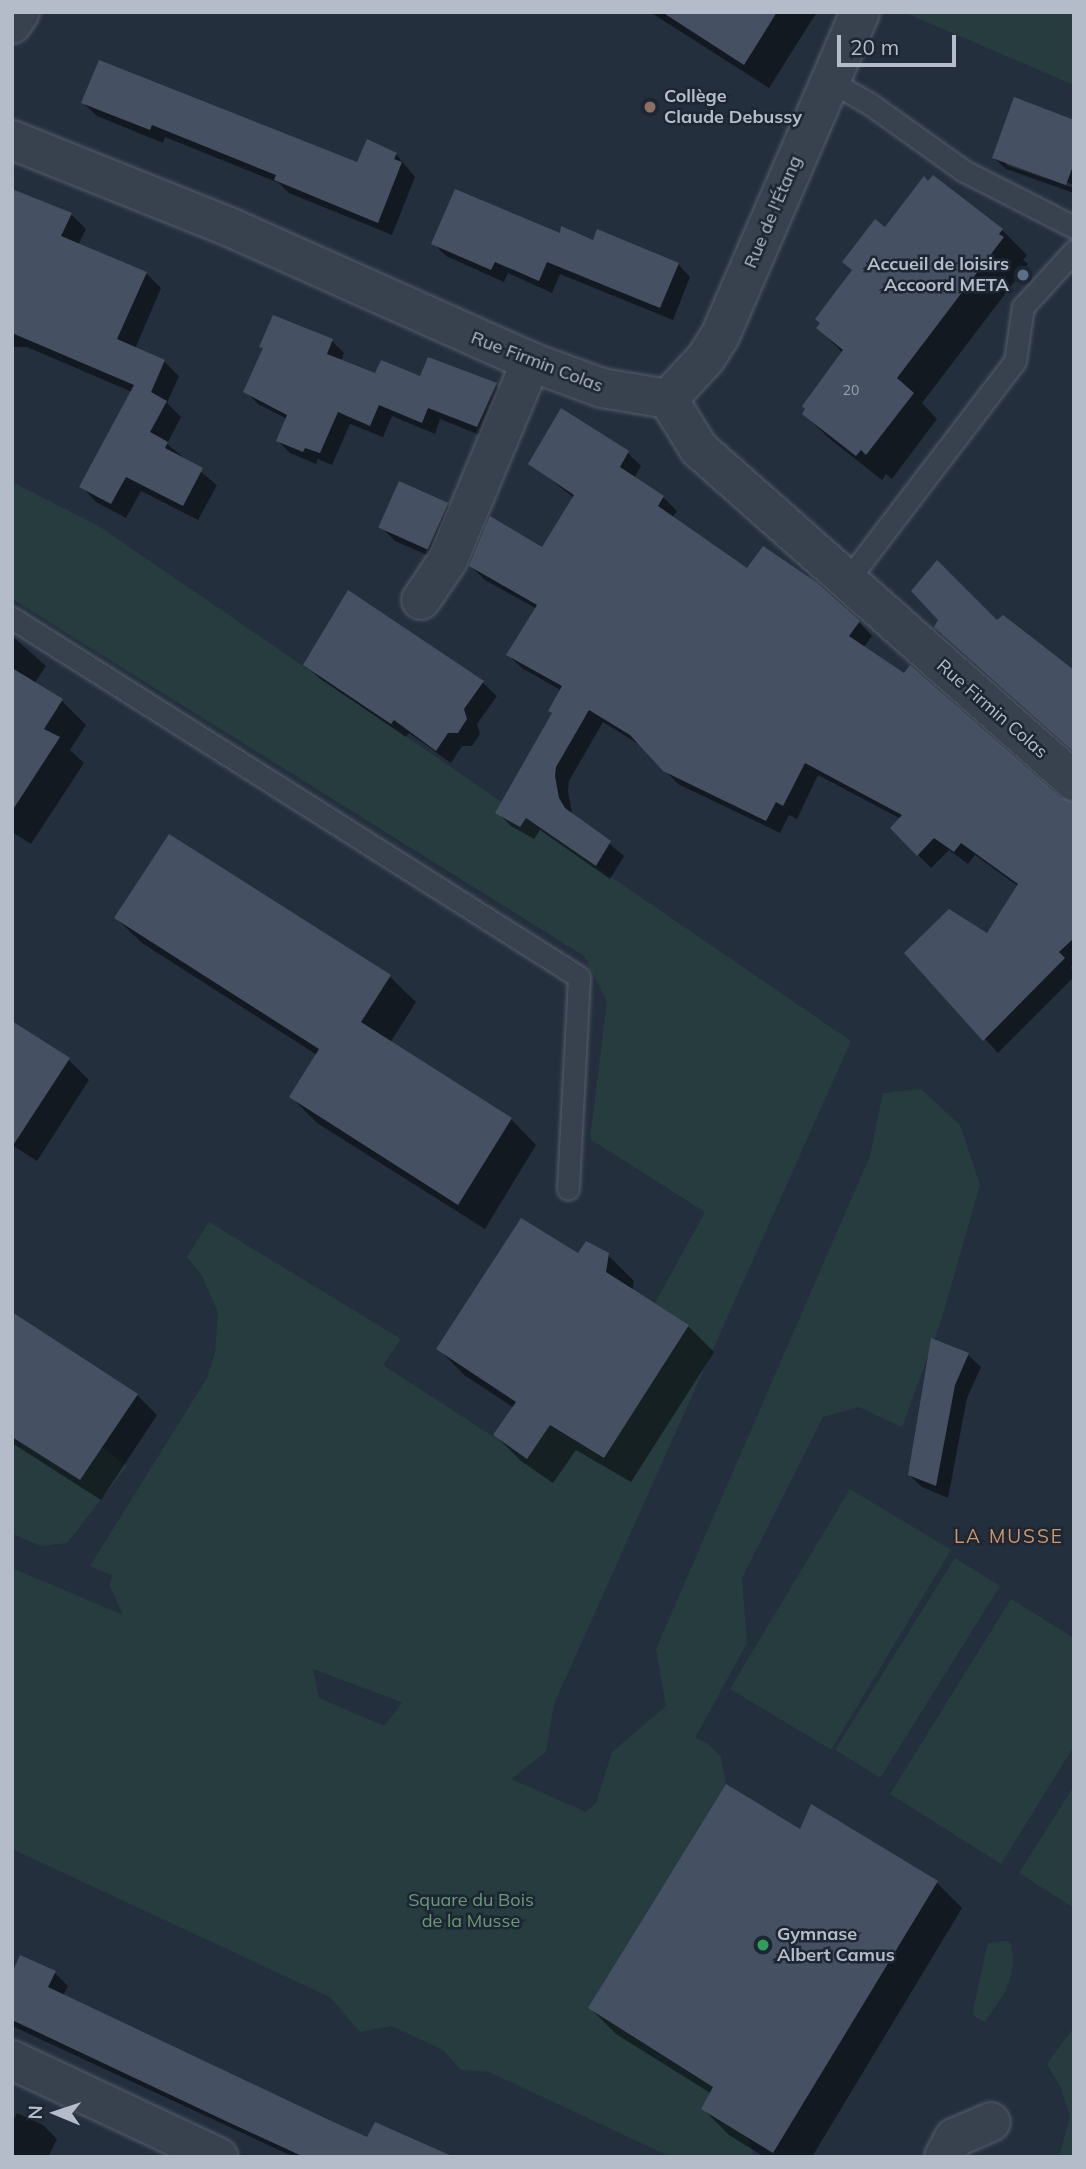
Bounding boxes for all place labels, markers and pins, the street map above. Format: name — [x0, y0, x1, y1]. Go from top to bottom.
place label: Collège Claude Debussy — [664, 86, 802, 128]
marker: Collège Claude Debussy — [642, 99, 658, 115]
place label: Accueil de loisirs Accoord META — [867, 254, 1009, 296]
marker: Accueil de loisirs Accoord META — [1015, 267, 1031, 283]
place label: Gymnase Albert Camus — [777, 1924, 895, 1966]
marker: Gymnase Albert Camus — [755, 1937, 771, 1953]

